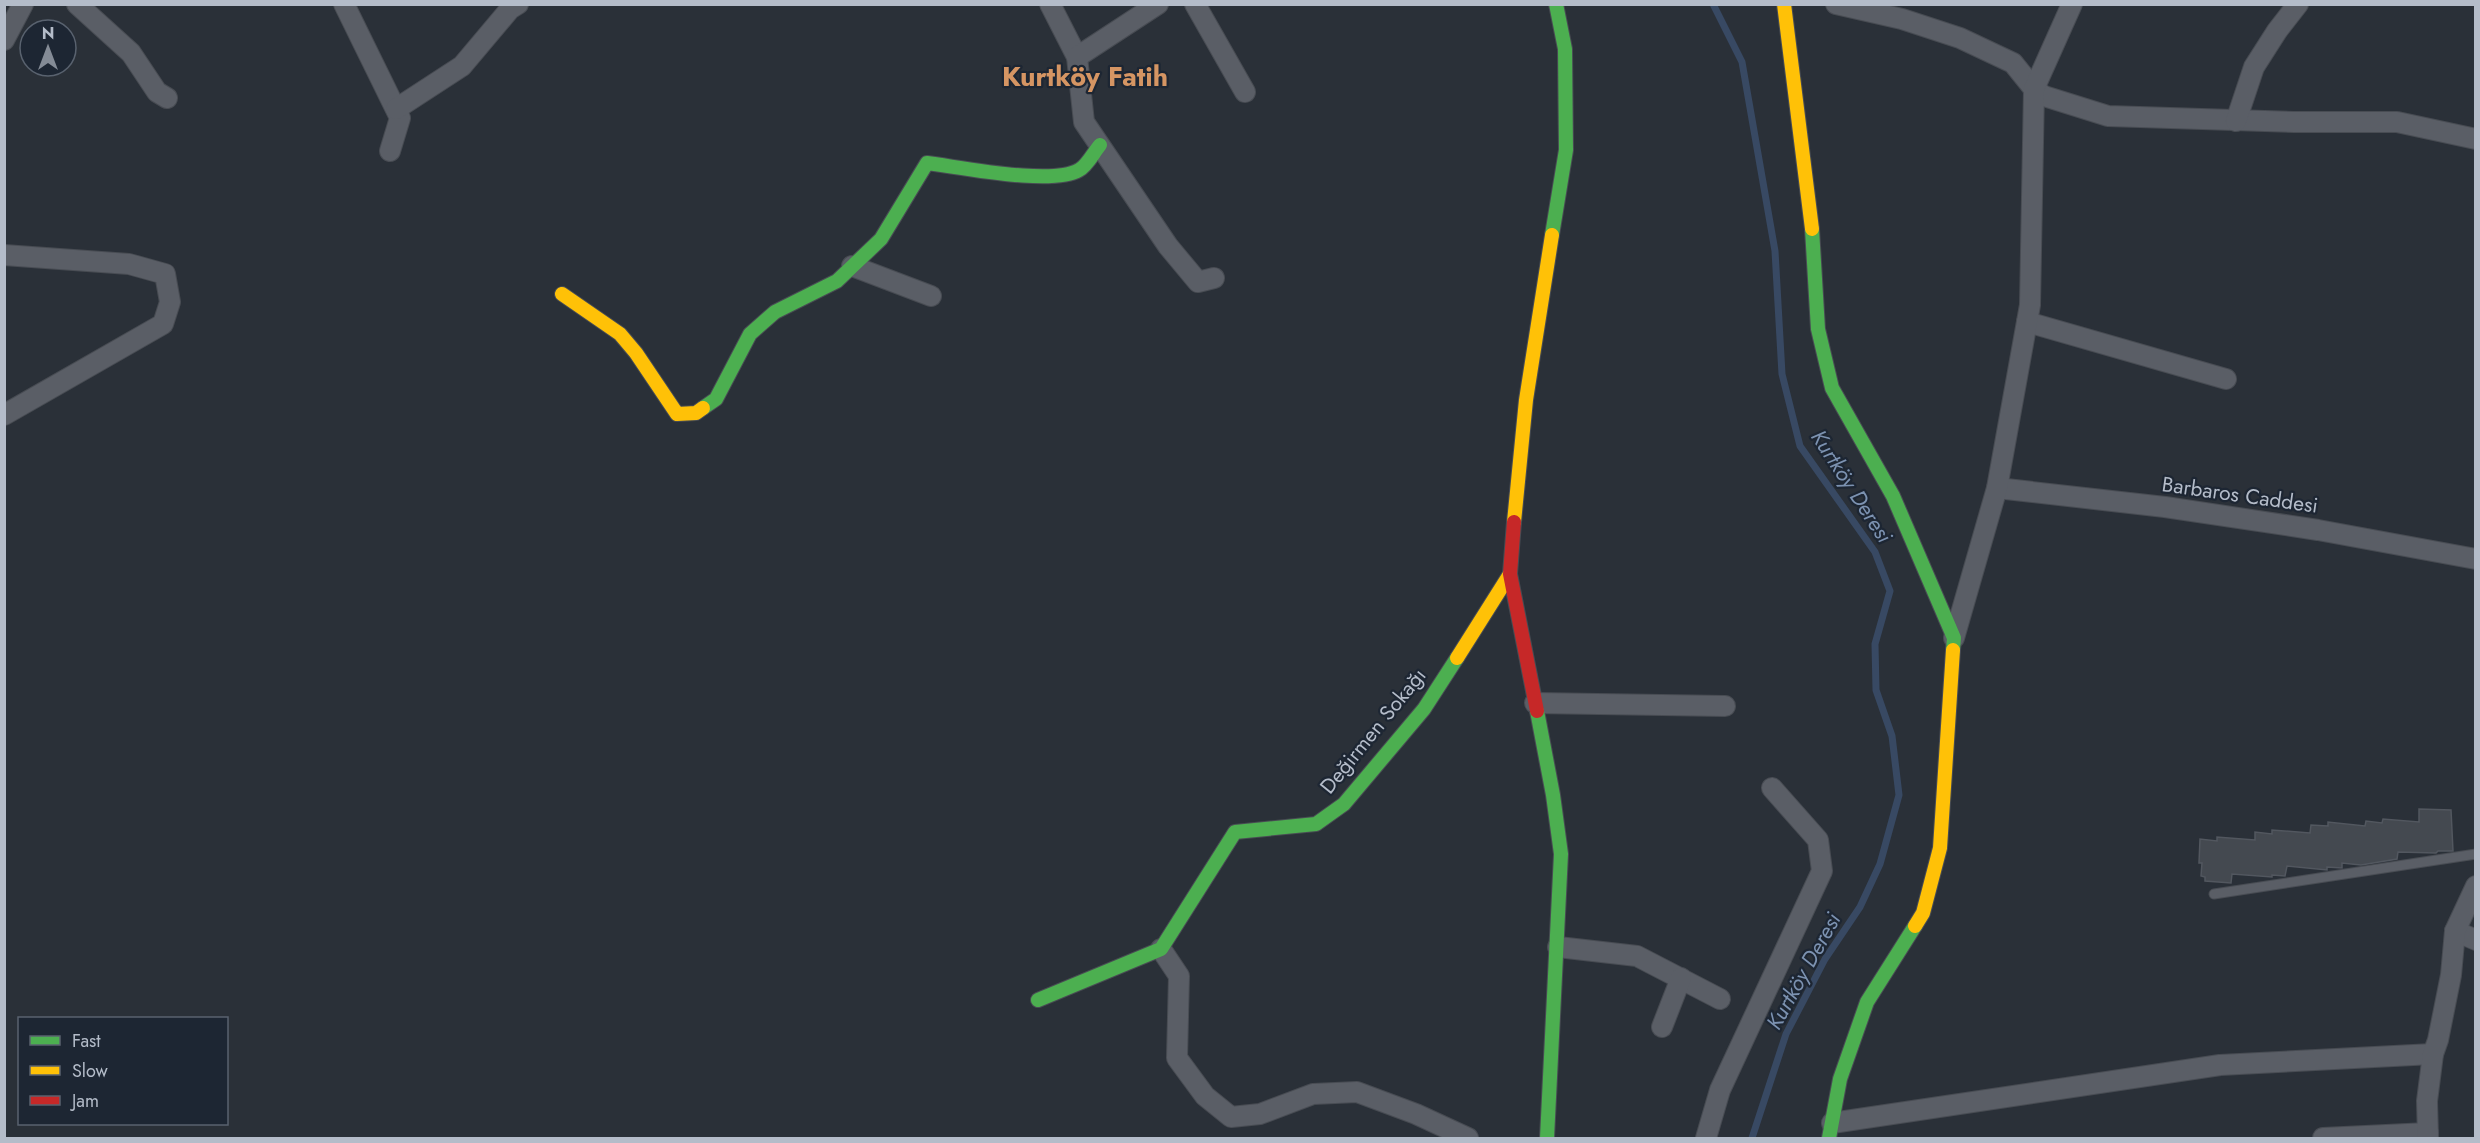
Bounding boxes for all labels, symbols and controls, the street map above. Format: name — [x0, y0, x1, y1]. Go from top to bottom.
north arrow — [18, 18, 78, 78]
text: N — [42, 22, 54, 45]
district label: Kurtköy Fatih — [1002, 57, 1168, 96]
water label: Kurtköy Deresi — [1803, 423, 1901, 549]
street label: Barbaros Caddesi — [2160, 469, 2320, 521]
street label: Değirmen Sokağı — [1313, 662, 1433, 800]
water label: Kurtköy Deresi — [1758, 906, 1849, 1035]
legend — [18, 1017, 228, 1125]
text: Fast — [72, 1028, 101, 1054]
text: Slow — [72, 1058, 109, 1084]
text: Jam — [70, 1088, 99, 1114]

